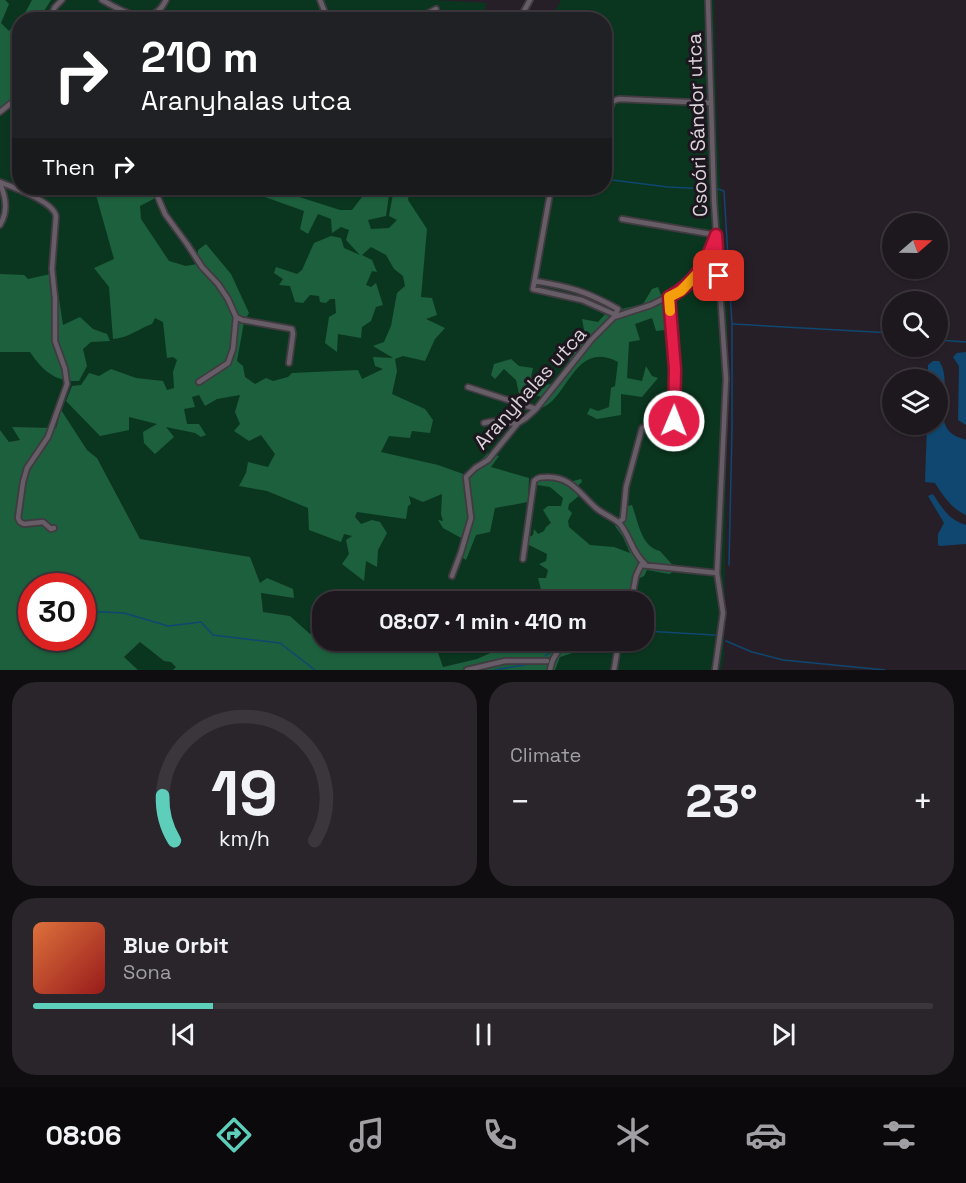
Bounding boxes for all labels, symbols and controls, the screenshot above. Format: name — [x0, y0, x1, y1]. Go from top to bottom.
text: 210 m — [141, 31, 259, 84]
street label: Csoóri Sándor utca — [681, 33, 713, 217]
icon: right — [42, 36, 120, 114]
text: Aranyhalas utca — [141, 83, 352, 118]
icon: right — [107, 150, 140, 183]
text: Then — [42, 153, 95, 181]
north arrow — [882, 213, 948, 279]
map controls — [882, 213, 948, 435]
pin — [693, 250, 744, 301]
icon: arrive — [702, 259, 735, 292]
button: search — [882, 291, 948, 357]
street label: Aranyhalas utca — [468, 321, 592, 455]
button: layers — [882, 369, 948, 435]
position arrow — [642, 389, 706, 453]
speed limit sign: 30 — [18, 573, 96, 651]
text: 08:07 · 1 min · 410 m — [379, 607, 587, 635]
text: Climate — [510, 742, 581, 768]
text: 19 — [211, 754, 278, 833]
text: 23° — [686, 773, 757, 830]
text: − — [510, 781, 530, 823]
text: + — [913, 781, 933, 823]
text: km/h — [219, 825, 270, 852]
text: Blue Orbit — [123, 931, 229, 959]
text: Sona — [123, 959, 171, 985]
icon: previous — [167, 1018, 200, 1051]
icon: pause — [467, 1018, 500, 1051]
icon: next — [767, 1018, 800, 1051]
icon: directions — [213, 1114, 255, 1156]
icon: music — [346, 1114, 388, 1156]
icon: phone — [479, 1114, 521, 1156]
icon: climate — [612, 1114, 654, 1156]
icon: car — [745, 1114, 787, 1156]
icon: filters — [878, 1114, 920, 1156]
text: 08:06 — [46, 1118, 122, 1153]

